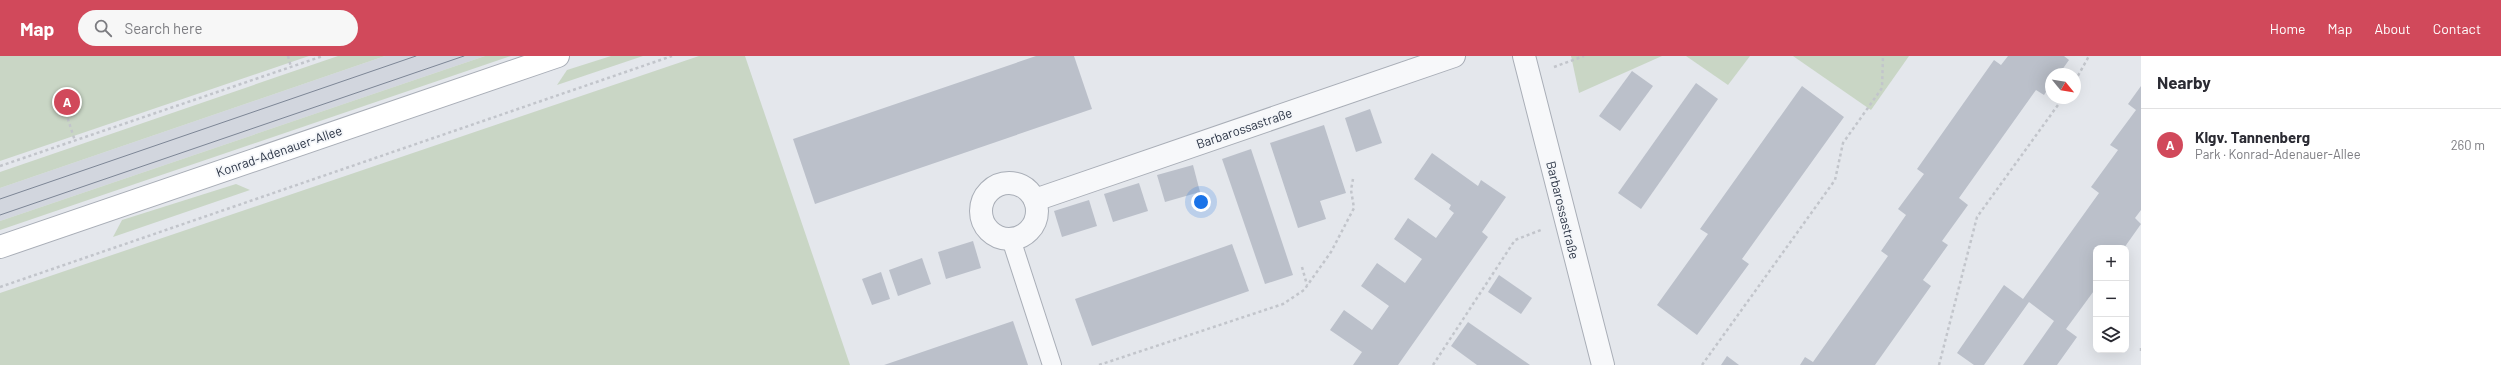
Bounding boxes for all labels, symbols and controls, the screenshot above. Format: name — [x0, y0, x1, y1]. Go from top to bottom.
search box — [78, 10, 358, 46]
text: Map — [20, 17, 54, 40]
icon: search — [92, 17, 114, 39]
text: Search here — [124, 19, 202, 37]
text: Home — [2270, 20, 2306, 37]
text: Map — [2328, 20, 2352, 37]
text: About — [2374, 20, 2411, 37]
text: Contact — [2433, 20, 2481, 37]
north arrow — [2045, 68, 2081, 104]
text: Nearby — [2157, 72, 2211, 92]
pin: A — [54, 87, 80, 117]
street label: Barbarossastraße — [1194, 104, 1294, 152]
street label: Konrad-Adenauer-Allee — [214, 122, 344, 180]
text: Klgv. Tannenberg — [2195, 128, 2310, 146]
text: A — [2166, 137, 2174, 153]
text: 260 m — [2451, 137, 2485, 153]
text: Park · Konrad-Adenauer-Allee — [2195, 146, 2361, 162]
street label: Barbarossastraße — [1543, 159, 1583, 261]
your location — [1191, 192, 1211, 212]
map controls — [2093, 245, 2129, 353]
button: + — [2093, 245, 2129, 281]
button: − — [2093, 281, 2129, 317]
button: layers — [2093, 317, 2129, 353]

